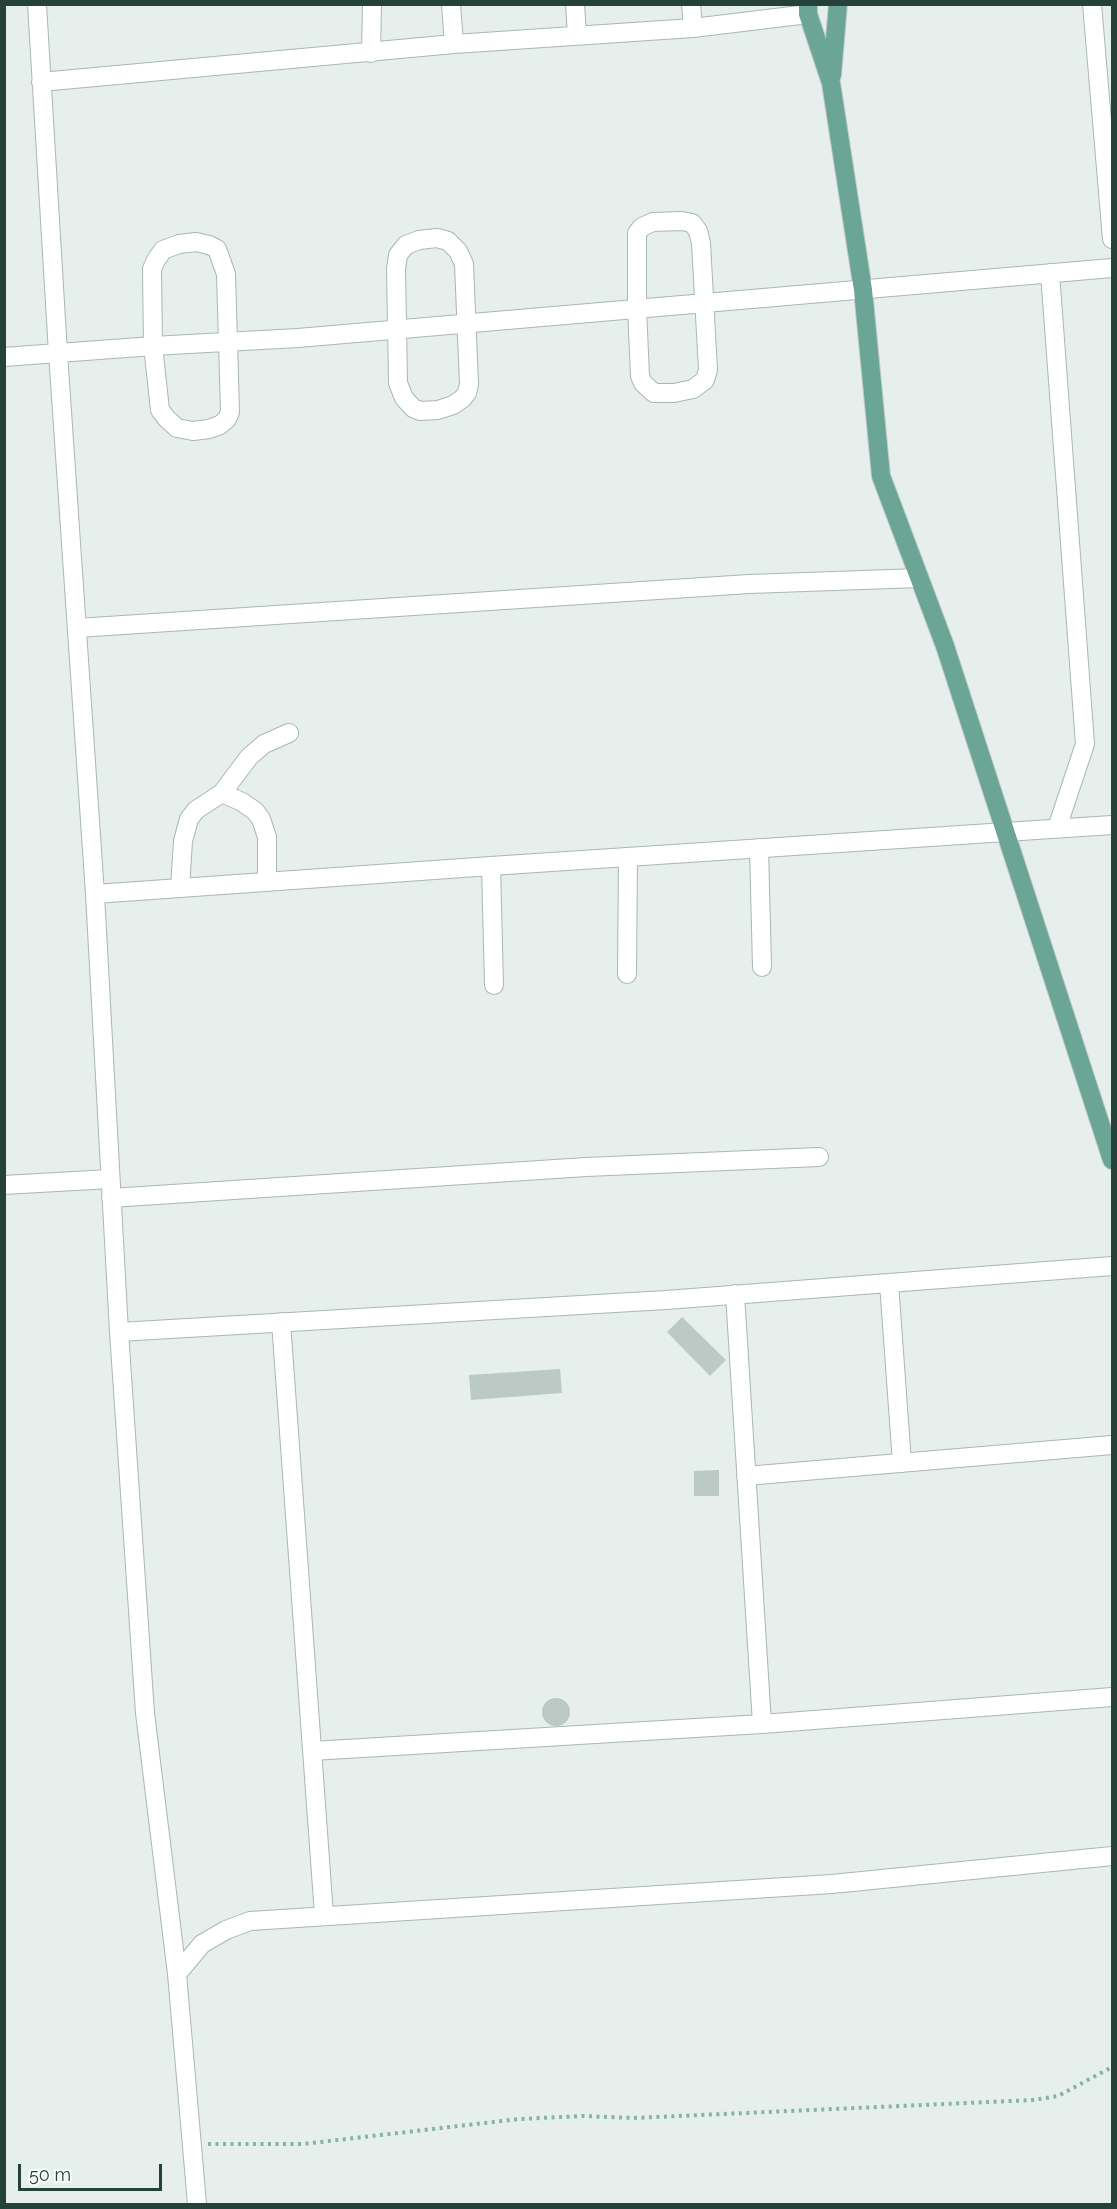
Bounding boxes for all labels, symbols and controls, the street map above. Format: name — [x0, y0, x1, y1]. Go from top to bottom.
scale bar — [21, 2152, 165, 2190]
text: 50 m — [29, 2164, 71, 2185]

